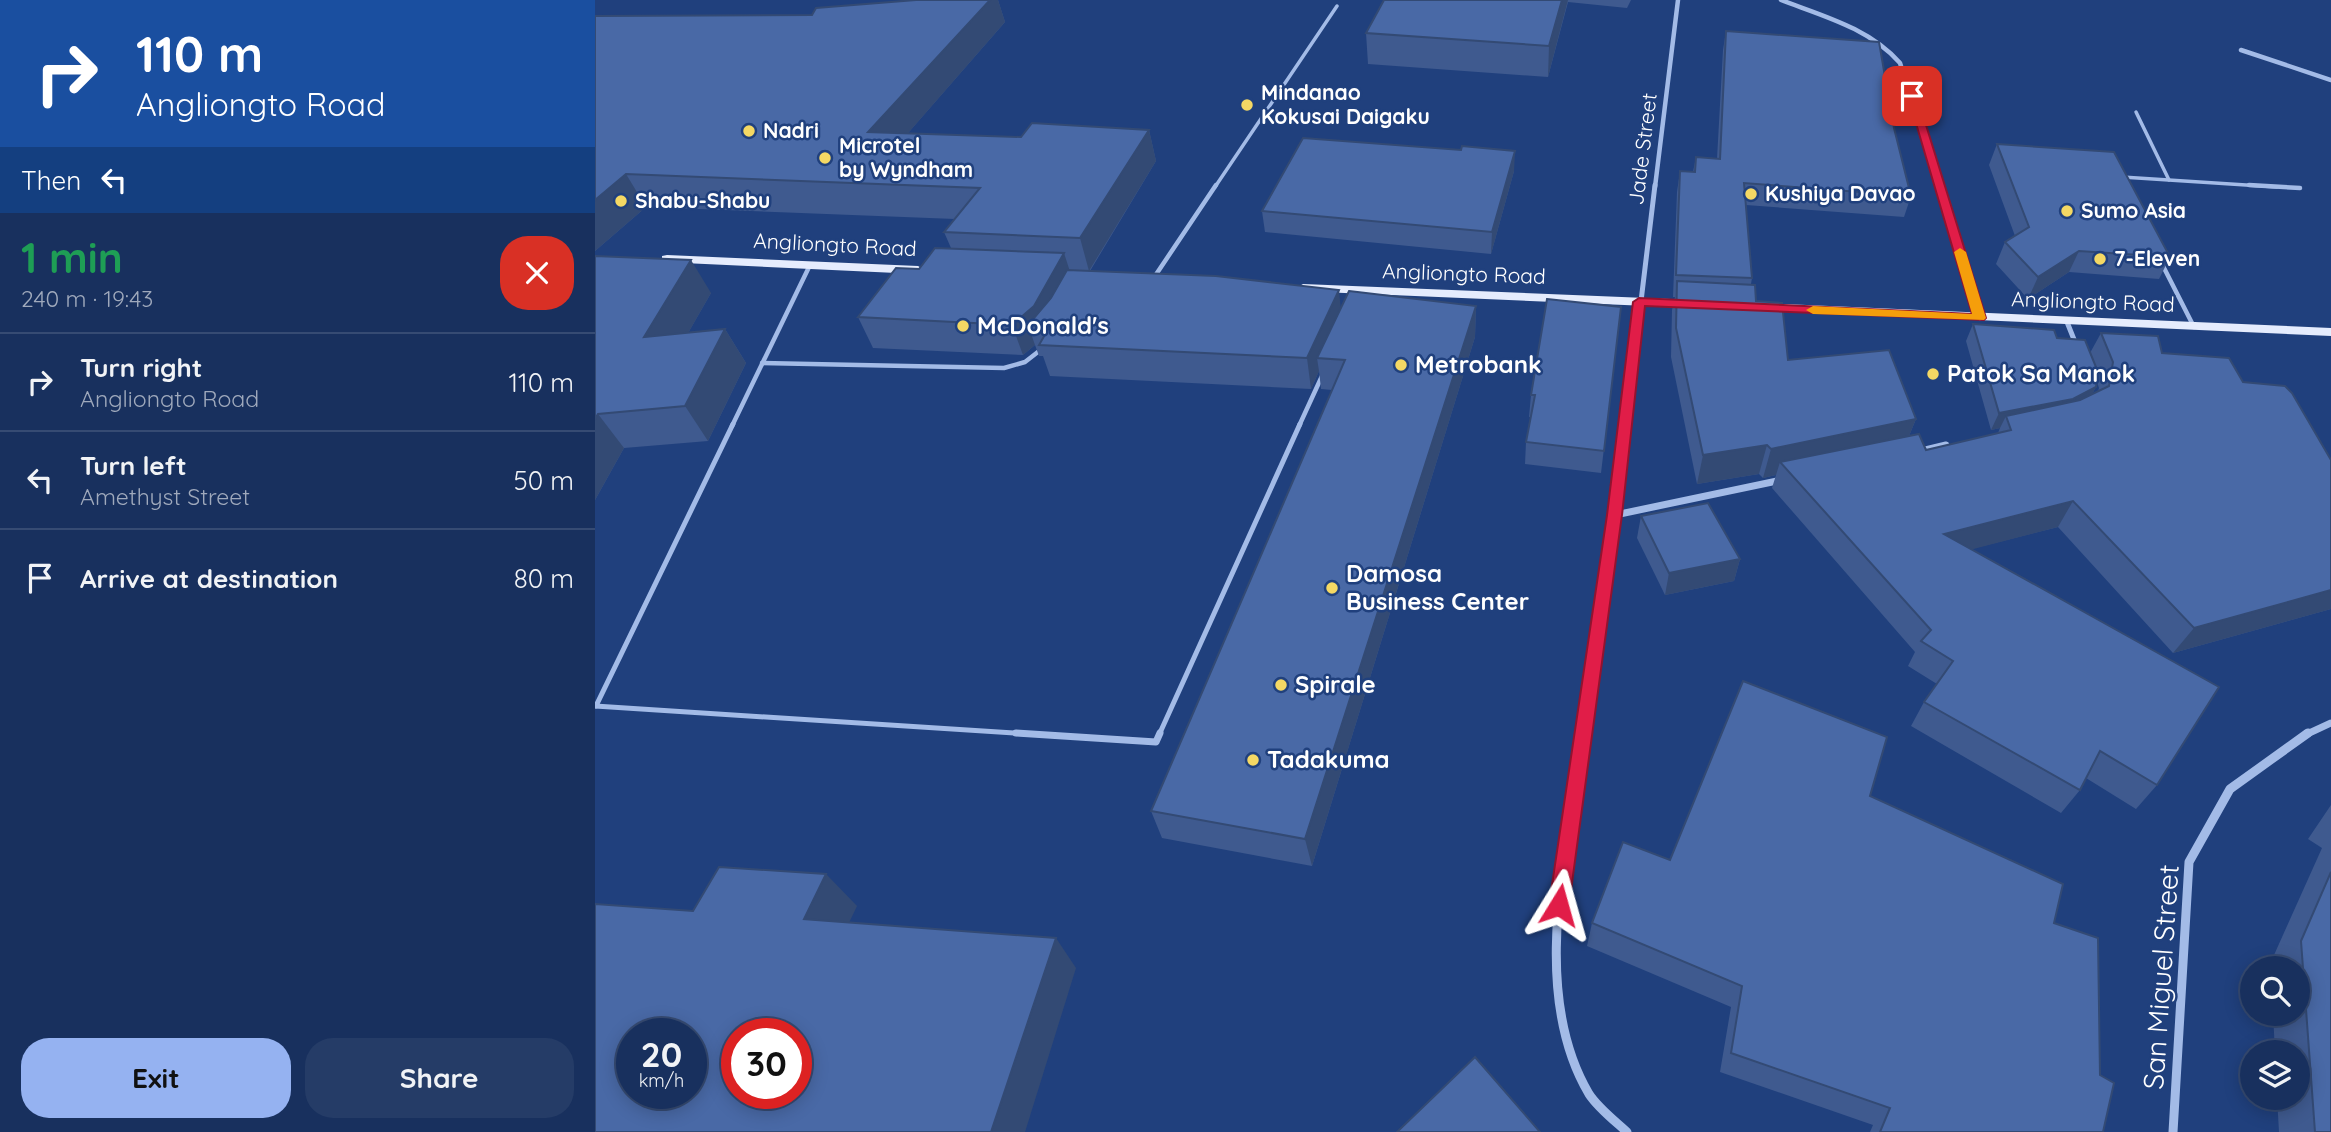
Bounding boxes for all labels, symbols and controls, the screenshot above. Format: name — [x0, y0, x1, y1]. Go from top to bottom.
text: 110 m — [136, 23, 263, 84]
icon: right — [21, 28, 112, 119]
pin — [1882, 66, 1942, 126]
icon: arrive — [1893, 77, 1931, 115]
place label: Mindanao Kokusai Daigaku — [1261, 79, 1430, 129]
text: Angliongto Road — [136, 84, 385, 124]
street label: Jade Street — [1622, 91, 1662, 206]
marker: Mindanao Kokusai Daigaku — [1239, 97, 1255, 113]
place label: Nadri — [763, 117, 819, 143]
marker: Nadri — [741, 123, 757, 139]
place label: Microtel by Wyndham — [839, 132, 973, 182]
marker: Microtel by Wyndham — [817, 150, 833, 166]
icon: left — [95, 161, 133, 199]
text: Then — [21, 164, 81, 197]
place label: Kushiya Davao — [1765, 180, 1916, 206]
marker: Kushiya Davao — [1743, 186, 1759, 202]
place label: Shabu-Shabu — [635, 187, 770, 213]
marker: Shabu-Shabu — [613, 193, 629, 209]
place label: Sumo Asia — [2081, 197, 2186, 223]
marker: Sumo Asia — [2059, 203, 2075, 219]
street label: Angliongto Road — [753, 227, 917, 261]
text: 1 min — [21, 231, 123, 284]
button: close — [500, 236, 574, 310]
place label: 7-Eleven — [2114, 245, 2200, 271]
marker: 7-Eleven — [2092, 251, 2108, 267]
street label: Angliongto Road — [1382, 257, 1546, 289]
text: 240 m · 19:43 — [21, 284, 153, 313]
street label: Angliongto Road — [2011, 285, 2175, 317]
place label: McDonald's — [977, 310, 1109, 340]
marker: McDonald's — [955, 318, 971, 334]
place label: Metrobank — [1415, 349, 1542, 379]
text: Turn right — [80, 351, 202, 384]
marker: Metrobank — [1393, 357, 1409, 373]
place label: Patok Sa Manok — [1947, 358, 2135, 388]
icon: right — [21, 363, 59, 401]
text: 110 m — [508, 366, 574, 399]
marker: Patok Sa Manok — [1925, 366, 1941, 382]
text: Angliongto Road — [80, 384, 259, 413]
text: Turn left — [80, 449, 187, 482]
icon: left — [21, 461, 59, 499]
text: 50 m — [514, 464, 574, 497]
text: Amethyst Street — [80, 482, 250, 511]
place label: Damosa Business Center — [1346, 558, 1529, 616]
icon: arrive — [21, 559, 59, 597]
text: Arrive at destination — [80, 562, 338, 595]
text: 80 m — [514, 562, 574, 595]
marker: Damosa Business Center — [1324, 580, 1340, 596]
place label: Spirale — [1295, 669, 1376, 699]
marker: Spirale — [1273, 677, 1289, 693]
place label: Tadakuma — [1267, 744, 1390, 774]
marker: Tadakuma — [1245, 752, 1261, 768]
street label: San Miguel Street — [2135, 863, 2186, 1091]
position arrow — [1522, 868, 1596, 942]
map controls — [2240, 956, 2310, 1110]
button: search — [2240, 956, 2310, 1026]
speed limit sign: 30 — [721, 1018, 812, 1109]
text: 20 — [641, 1032, 682, 1076]
button: Exit — [21, 1038, 291, 1118]
button: Share — [305, 1038, 574, 1118]
button: layers — [2240, 1040, 2310, 1110]
text: km/h — [639, 1069, 684, 1092]

